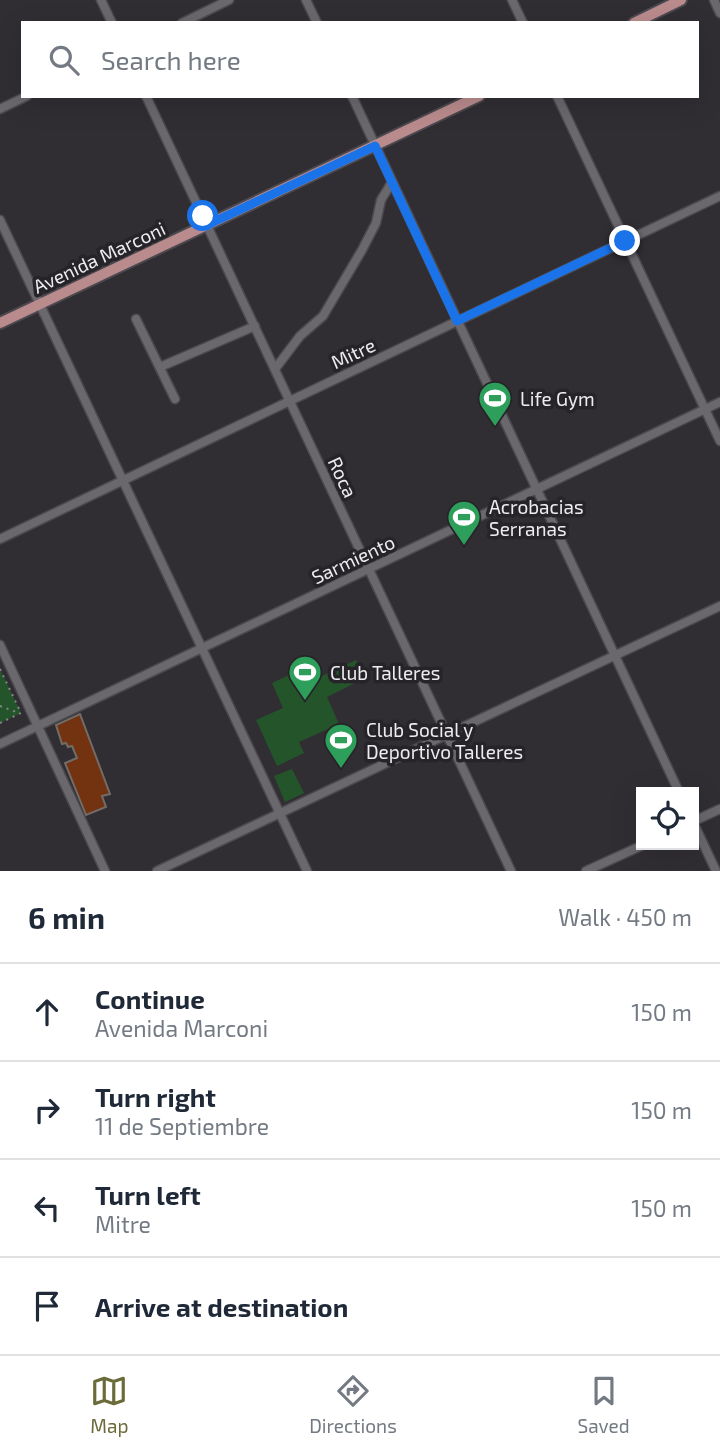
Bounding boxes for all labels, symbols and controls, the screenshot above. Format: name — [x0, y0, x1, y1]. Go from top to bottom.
search box — [21, 21, 699, 98]
icon: search — [45, 41, 83, 79]
text: Search here — [101, 44, 241, 75]
route start — [187, 200, 218, 231]
street label: Avenida Marconi — [29, 216, 169, 298]
route end — [609, 225, 640, 256]
street label: Mitre — [327, 333, 379, 373]
sports icon: Life Gym — [476, 379, 514, 428]
place label: Life Gym — [520, 387, 595, 410]
street label: Roca — [324, 453, 362, 501]
place label: Acrobacias Serranas — [489, 495, 584, 540]
sports icon: Acrobacias Serranas — [445, 498, 483, 547]
street label: Sarmiento — [308, 530, 398, 588]
sports icon: Club Talleres — [286, 653, 324, 702]
place label: Club Talleres — [330, 661, 440, 684]
place label: Club Social y Deportivo Talleres — [366, 718, 523, 763]
sports icon: Club Social y Deportivo Talleres — [322, 721, 360, 770]
map controls — [636, 787, 699, 850]
button: locate — [636, 787, 699, 850]
text: 6 min — [28, 899, 105, 935]
text: Walk · 450 m — [558, 903, 692, 931]
text: Continue — [95, 983, 205, 1014]
icon: ahead — [28, 993, 66, 1031]
text: 150 m — [631, 998, 692, 1026]
text: Avenida Marconi — [95, 1014, 268, 1042]
text: Turn right — [95, 1081, 216, 1112]
icon: right — [28, 1091, 66, 1129]
text: 150 m — [631, 1096, 692, 1124]
text: 11 de Septiembre — [95, 1112, 269, 1140]
text: Turn left — [95, 1179, 201, 1210]
icon: left — [28, 1189, 66, 1227]
text: 150 m — [631, 1194, 692, 1222]
text: Mitre — [95, 1210, 151, 1238]
icon: arrive — [28, 1287, 66, 1325]
text: Arrive at destination — [95, 1291, 348, 1322]
tab: Map — [90, 1372, 128, 1437]
tab: Directions — [309, 1372, 397, 1437]
tab: Saved — [577, 1372, 630, 1437]

